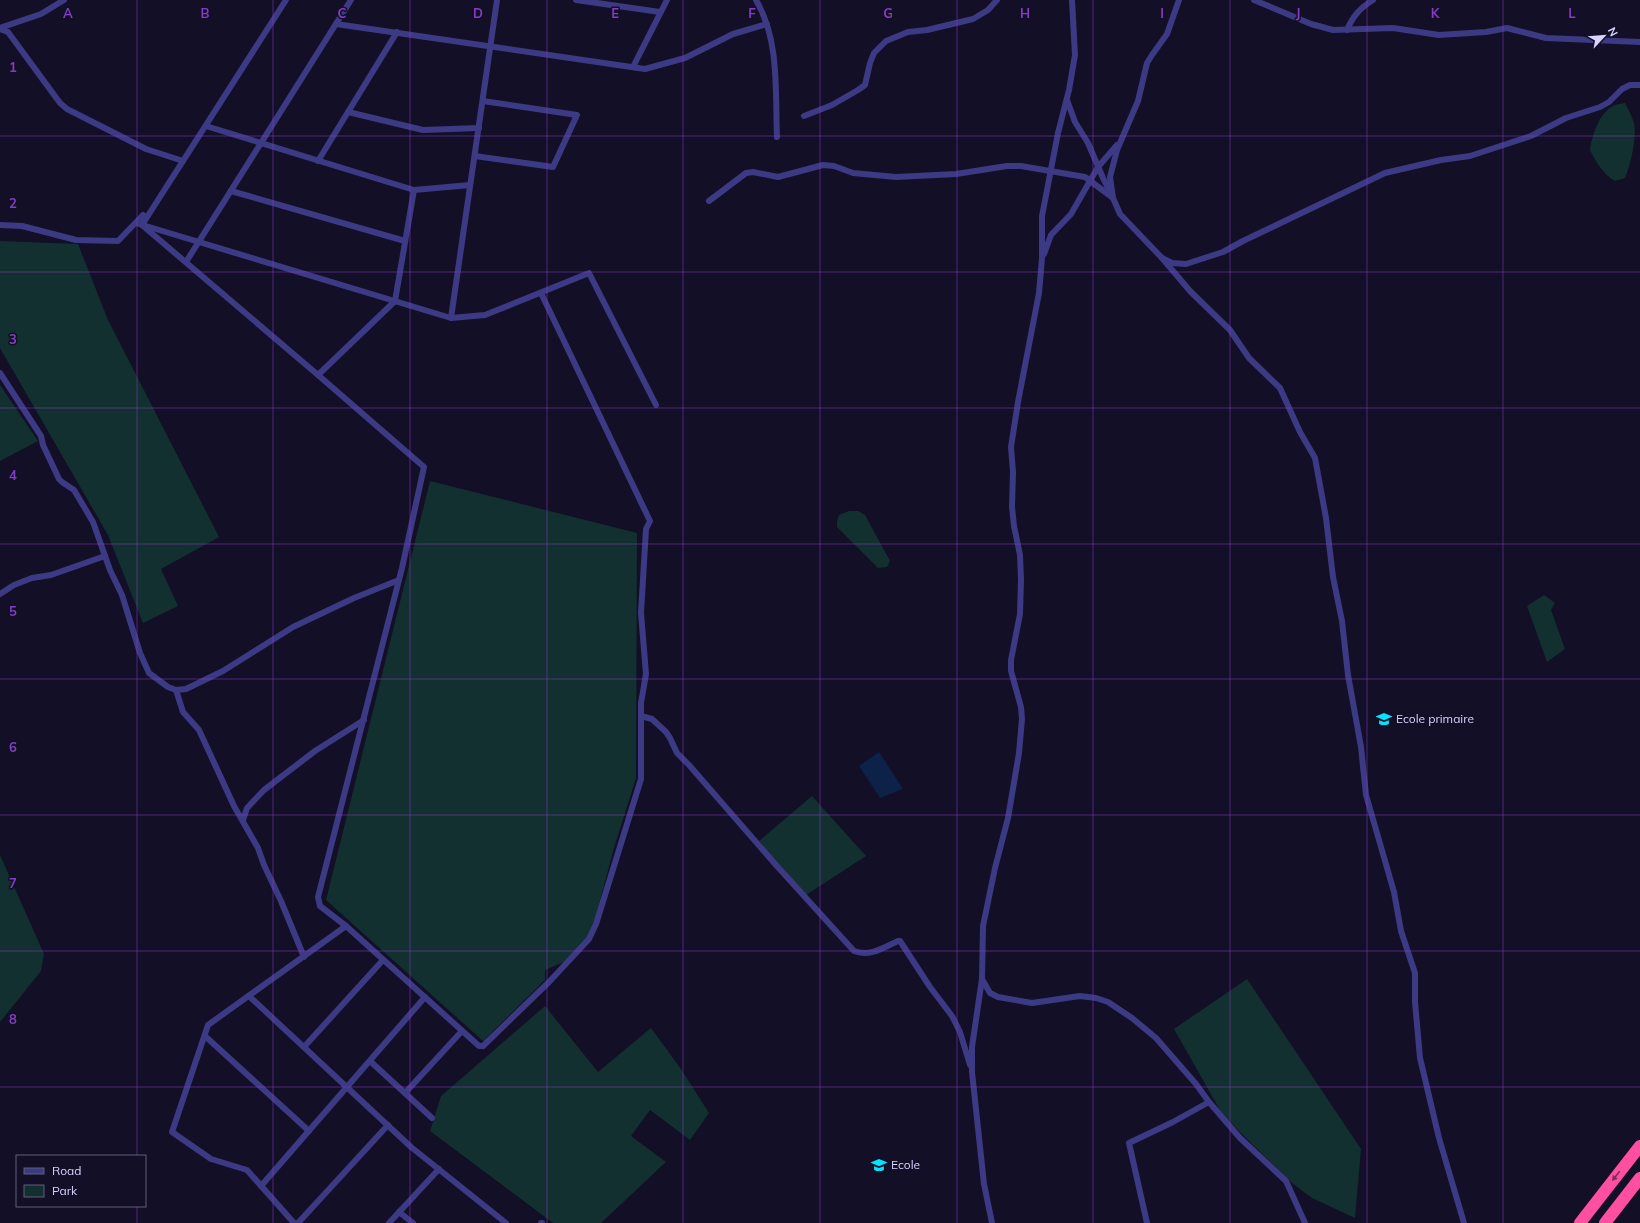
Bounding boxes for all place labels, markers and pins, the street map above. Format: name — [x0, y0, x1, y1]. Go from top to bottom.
school or university icon: Ecole primaire — [1375, 710, 1393, 728]
place label: Ecole primaire — [1396, 711, 1474, 726]
school or university icon: Ecole — [870, 1156, 888, 1174]
place label: Ecole — [891, 1157, 920, 1172]

